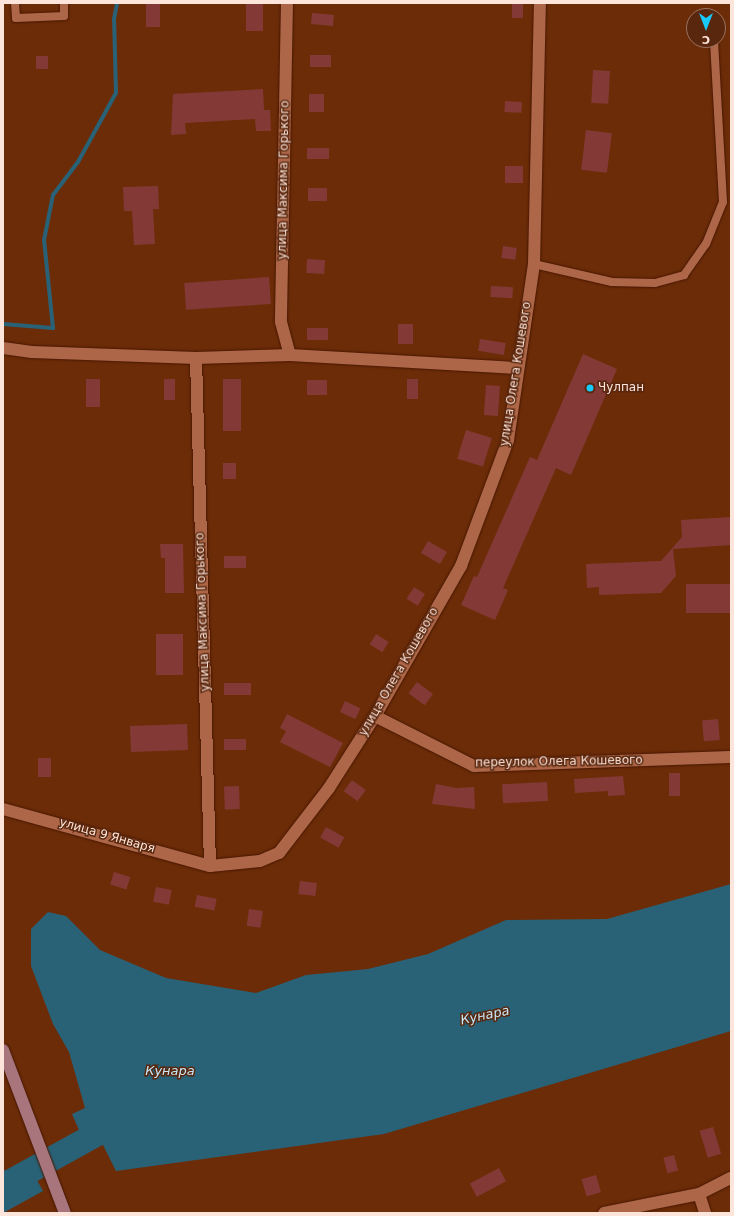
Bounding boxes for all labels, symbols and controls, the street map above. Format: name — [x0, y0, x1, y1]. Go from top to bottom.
north arrow — [686, 8, 726, 48]
text: С — [702, 33, 710, 46]
street label: улица Максима Горького — [275, 100, 293, 260]
street label: улица Олега Кошевого — [497, 301, 535, 447]
place label: Чулпан — [598, 381, 644, 395]
marker: Чулпан — [585, 383, 595, 393]
street label: улица Максима Горького — [193, 532, 213, 692]
street label: улица Олега Кошевого — [356, 605, 442, 739]
street label: переулок Олега Кошевого — [475, 753, 643, 771]
street label: улица 9 Января — [58, 815, 156, 857]
water label: Кунара — [459, 1003, 511, 1029]
water label: Кунара — [145, 1063, 195, 1079]

